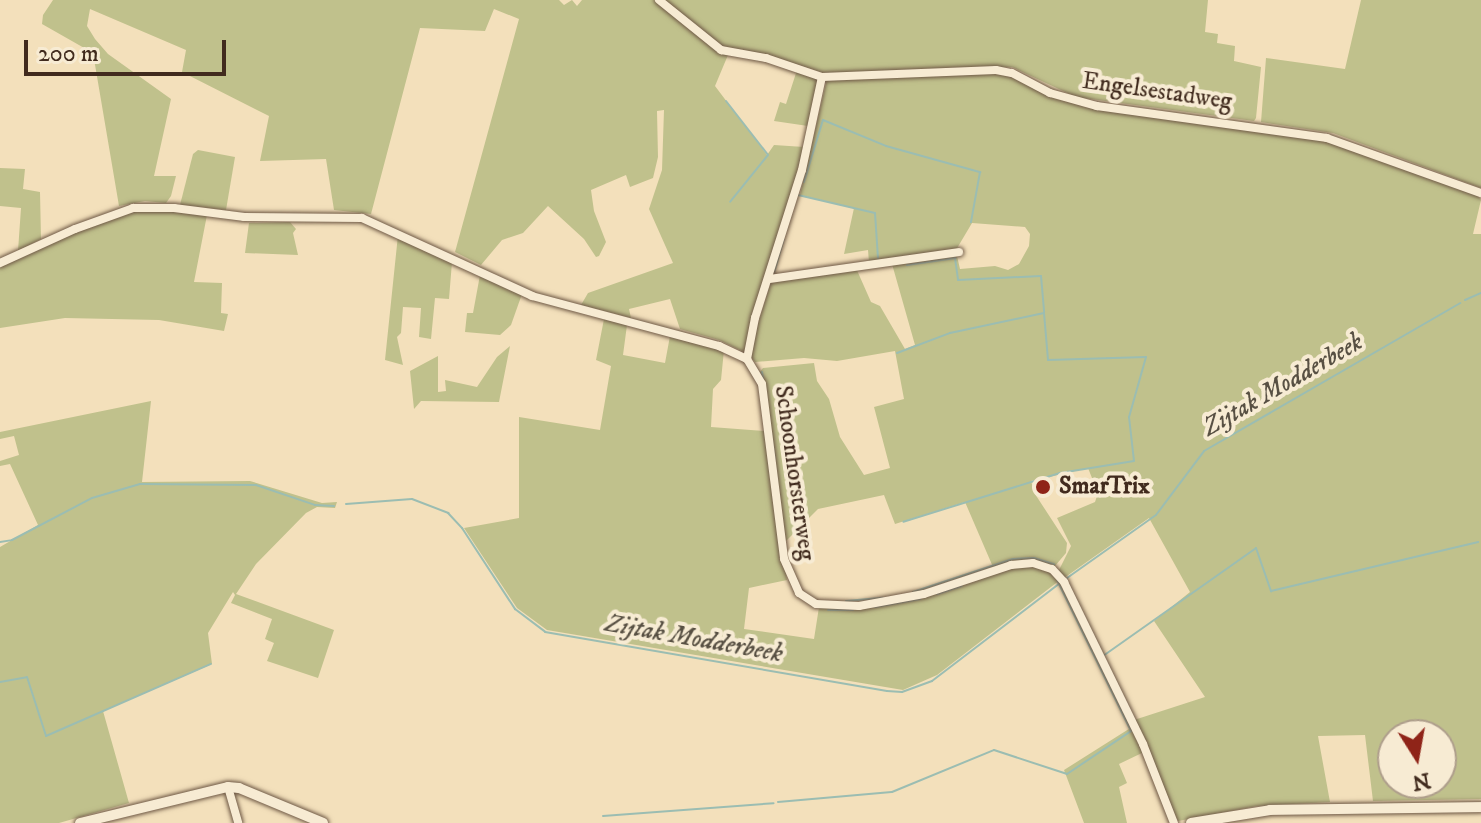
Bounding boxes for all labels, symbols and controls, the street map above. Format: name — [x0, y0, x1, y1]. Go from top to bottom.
scale bar — [28, 24, 230, 74]
text: 200 m — [38, 39, 99, 69]
street label: Engelsestadweg — [1080, 67, 1234, 117]
water label: Zijtak Modderbeek — [1197, 326, 1369, 444]
street label: Schoonhorsterweg — [767, 384, 821, 562]
place label: SmarTrix — [1059, 473, 1150, 501]
marker: SmarTrix — [1034, 478, 1052, 496]
water label: Zijtak Modderbeek — [603, 608, 785, 670]
north arrow — [1377, 719, 1457, 799]
text: N — [1410, 766, 1433, 796]

